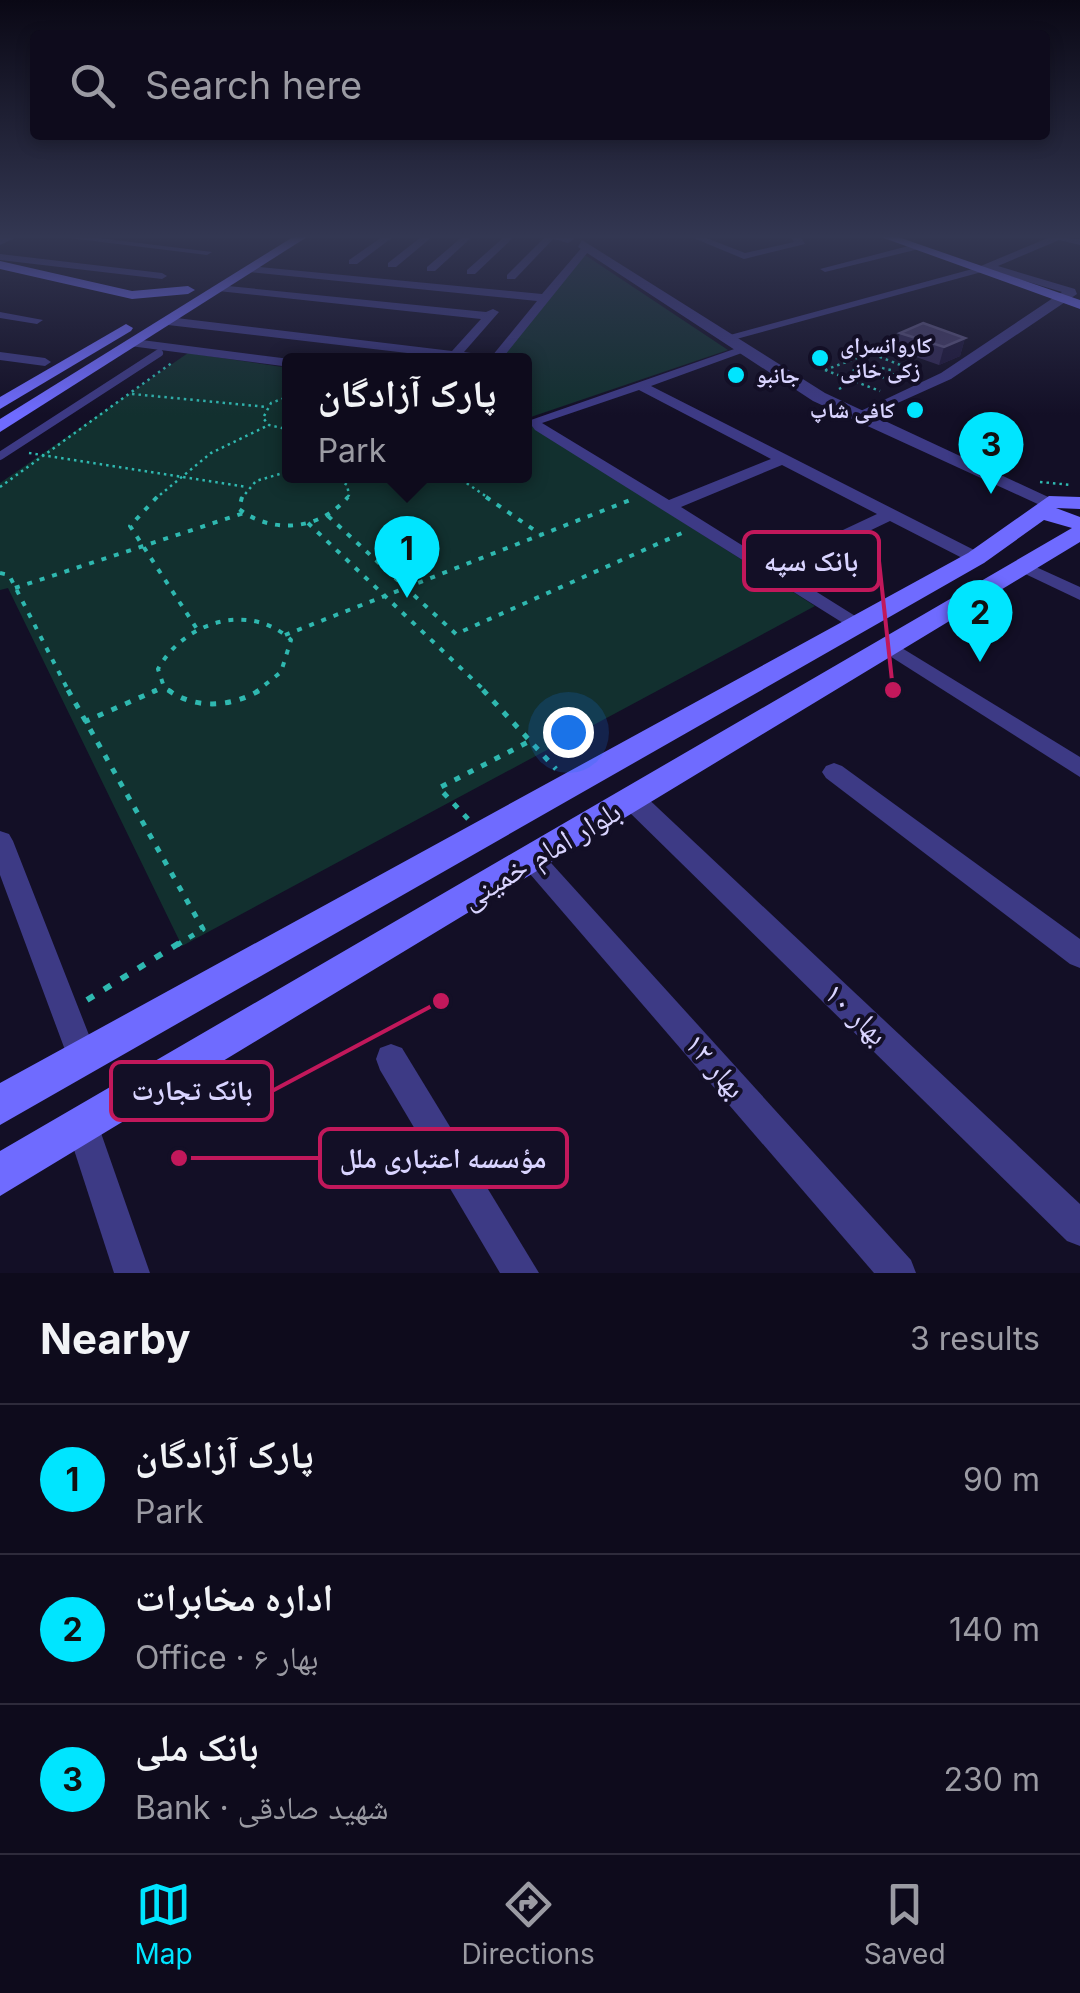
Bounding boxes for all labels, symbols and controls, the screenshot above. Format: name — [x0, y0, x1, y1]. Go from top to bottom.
search box — [30, 30, 1050, 140]
icon: search — [65, 58, 120, 113]
text: Search here — [145, 62, 362, 108]
place label: کاروانسرای زکی خانی — [840, 332, 932, 384]
marker: کاروانسرای زکی خانی — [809, 347, 831, 369]
popup — [282, 353, 532, 483]
place label: جانبو — [756, 362, 800, 389]
marker: جانبو — [725, 364, 747, 386]
text: پارک آزادگان — [318, 370, 496, 416]
place label: کافی شاپ — [810, 397, 895, 424]
marker: کافی شاپ — [904, 399, 926, 421]
pin: 3 — [958, 412, 1024, 494]
text: Park — [318, 431, 386, 470]
pin: 1 — [374, 516, 440, 598]
callout: بانک سپه — [744, 532, 879, 590]
text: بانک سپه — [764, 544, 858, 578]
pin: 2 — [948, 580, 1012, 662]
your location — [543, 707, 594, 758]
street label: بلوار امام خمینی — [454, 792, 628, 918]
street label: بهار ۱۰ — [817, 975, 896, 1052]
street label: بهار ۱۲ — [678, 1026, 754, 1105]
callout: بانک تجارت — [111, 1062, 272, 1120]
text: بانک تجارت — [132, 1073, 252, 1107]
callout: مؤسسه اعتباری ملل — [320, 1129, 567, 1187]
text: مؤسسه اعتباری ملل — [340, 1141, 546, 1176]
text: Nearby — [40, 1313, 191, 1364]
text: 3 results — [910, 1319, 1040, 1358]
text: پارک آزادگان — [135, 1431, 314, 1477]
text: 1 — [66, 1460, 79, 1499]
text: 90 m — [963, 1460, 1040, 1499]
text: Park — [135, 1492, 204, 1531]
text: اداره مخابرات — [135, 1574, 333, 1620]
text: 2 — [62, 1610, 83, 1649]
text: 140 m — [949, 1610, 1040, 1649]
text: Office · بهار ۶ — [135, 1638, 319, 1677]
text: بانک ملی — [135, 1724, 259, 1770]
text: 3 — [62, 1760, 83, 1799]
text: 230 m — [944, 1760, 1040, 1799]
text: Bank · شهید صادقی — [135, 1788, 388, 1827]
tab: Map — [134, 1877, 193, 1971]
tab: Directions — [461, 1877, 595, 1971]
tab: Saved — [864, 1877, 946, 1971]

